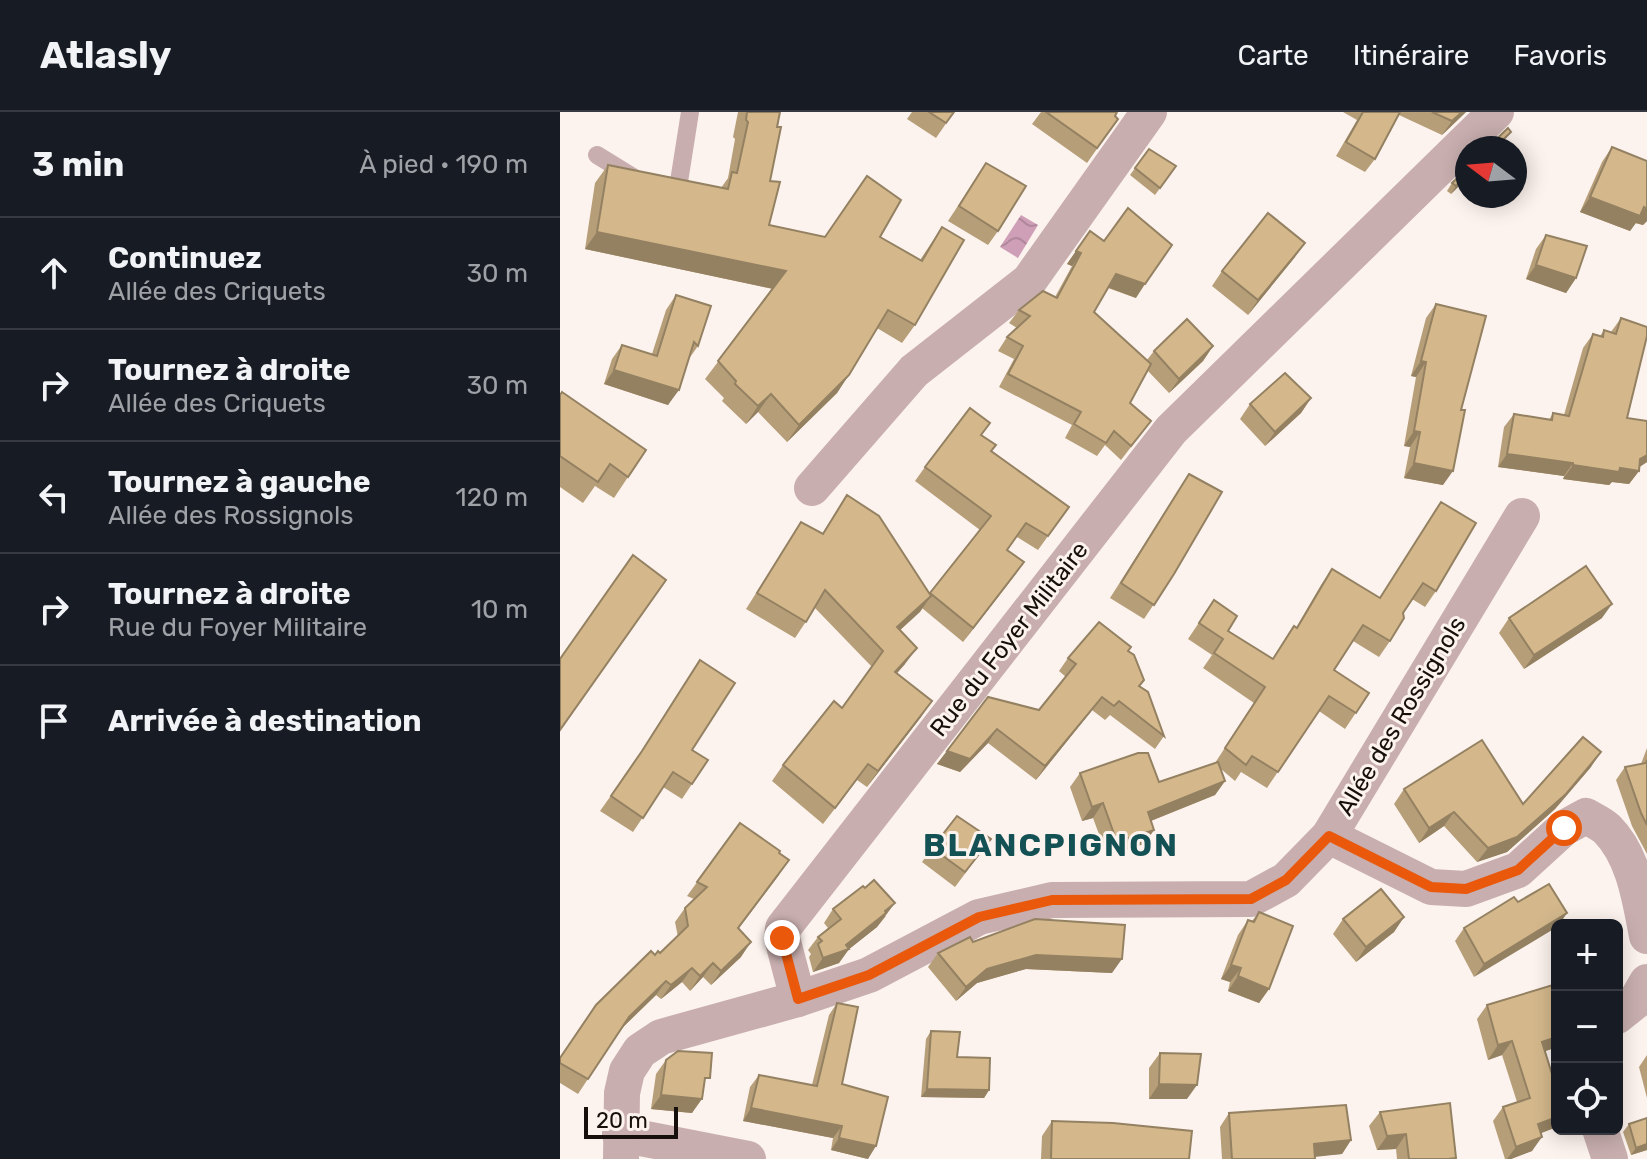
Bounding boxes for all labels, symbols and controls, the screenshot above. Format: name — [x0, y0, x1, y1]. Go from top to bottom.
text: Atlasly — [40, 32, 172, 78]
text: Carte — [1237, 39, 1309, 72]
text: Itinéraire — [1353, 39, 1470, 72]
text: Favoris — [1514, 39, 1607, 72]
north arrow — [1455, 136, 1527, 208]
text: 3 min — [32, 144, 124, 185]
text: À pied · 190 m — [359, 149, 528, 180]
text: Continuez — [108, 240, 262, 276]
icon: ahead — [32, 251, 76, 295]
text: 30 m — [466, 258, 528, 289]
text: Allée des Criquets — [108, 276, 326, 307]
text: Tournez à droite — [108, 352, 351, 388]
icon: right — [32, 363, 76, 407]
text: 30 m — [466, 370, 528, 401]
text: Allée des Criquets — [108, 388, 326, 419]
text: Tournez à gauche — [108, 464, 371, 500]
icon: left — [32, 475, 76, 519]
text: 120 m — [456, 482, 528, 513]
text: Allée des Rossignols — [108, 500, 354, 531]
street label: Rue du Foyer Militaire — [924, 536, 1094, 742]
text: Tournez à droite — [108, 576, 351, 612]
icon: right — [32, 587, 76, 631]
text: 10 m — [471, 594, 528, 625]
text: Rue du Foyer Militaire — [108, 612, 367, 643]
street label: Allée des Rossignols — [1331, 612, 1471, 820]
icon: arrive — [32, 699, 76, 743]
text: Arrivée à destination — [108, 703, 422, 739]
route start — [1546, 810, 1582, 846]
district label: BLANCPIGNON — [923, 826, 1179, 864]
map controls — [1551, 919, 1623, 1135]
button: + — [1551, 919, 1623, 991]
route end — [764, 920, 800, 956]
button: − — [1551, 991, 1623, 1063]
button: locate — [1551, 1063, 1623, 1135]
scale bar — [584, 1103, 678, 1139]
text: 20 m — [596, 1107, 648, 1134]

